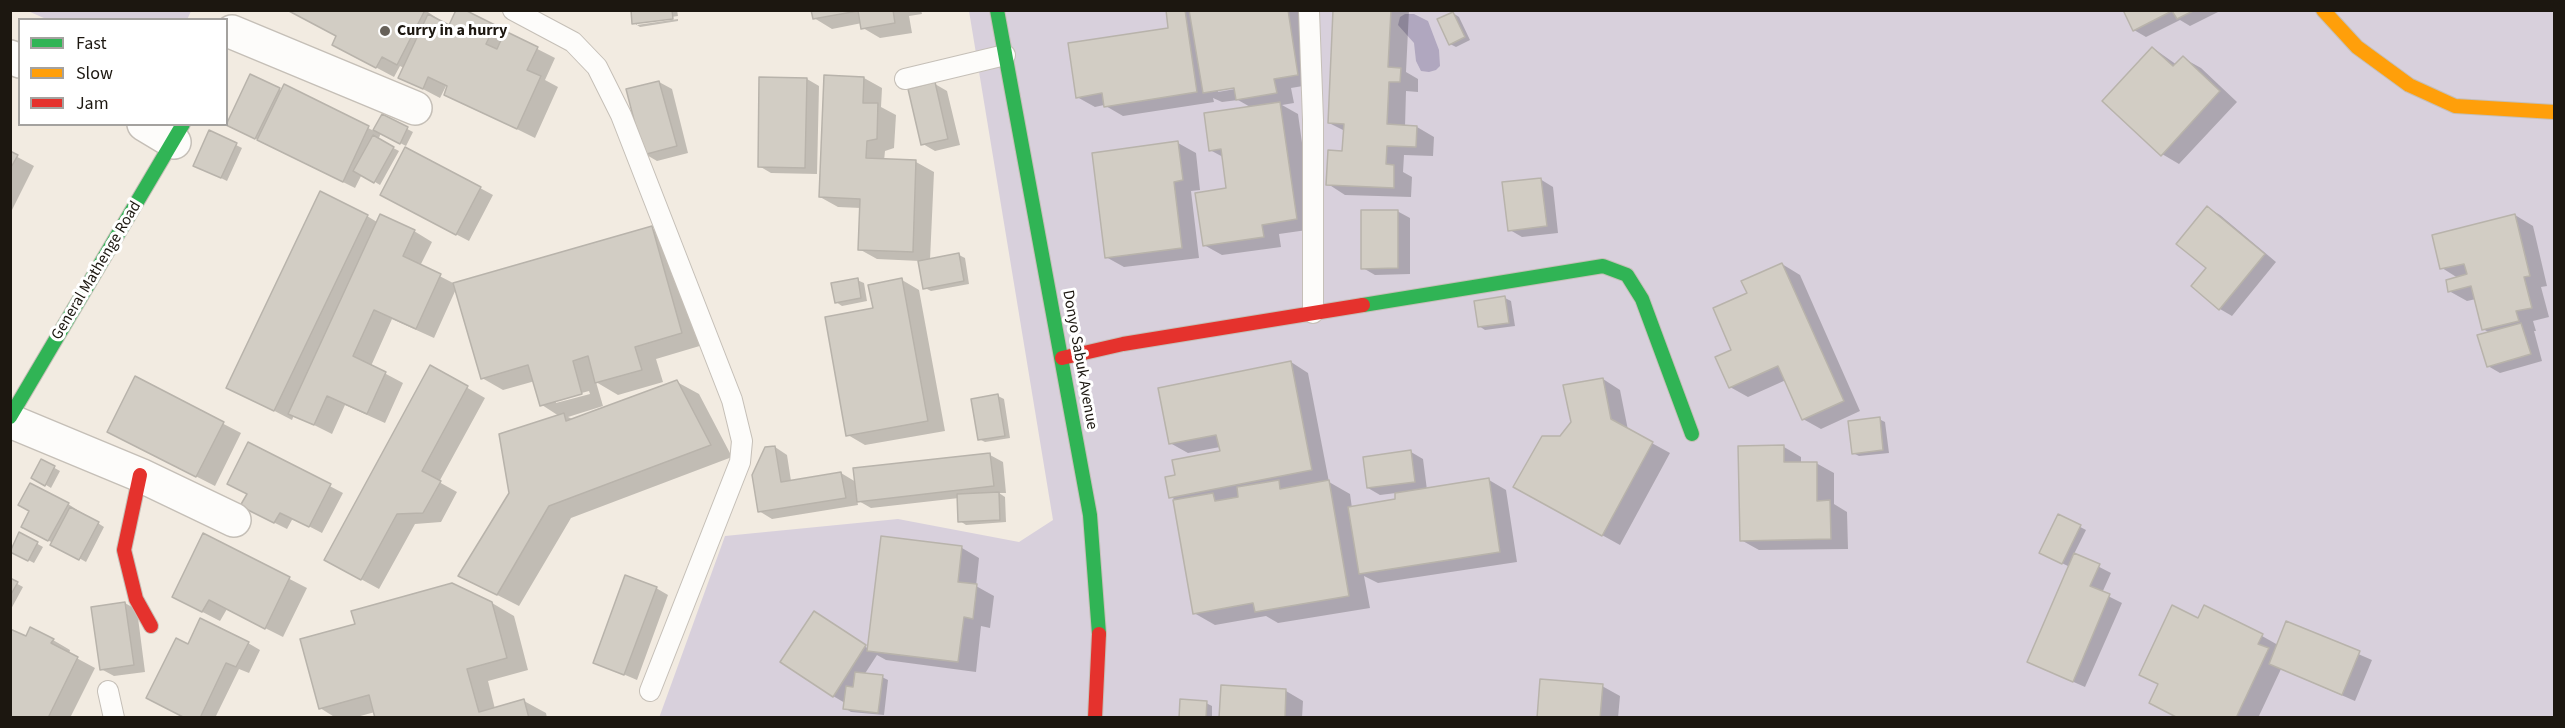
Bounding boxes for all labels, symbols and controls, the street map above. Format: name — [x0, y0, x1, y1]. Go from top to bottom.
legend — [18, 18, 228, 126]
place label: Curry in a hurry — [397, 21, 507, 41]
marker: Curry in a hurry — [378, 24, 392, 38]
text: Fast — [76, 31, 107, 56]
text: Slow — [76, 61, 113, 86]
text: Jam — [76, 91, 109, 116]
street label: General Mathenge Road — [48, 198, 146, 344]
street label: Donyo Sabuk Avenue — [1057, 289, 1101, 431]

